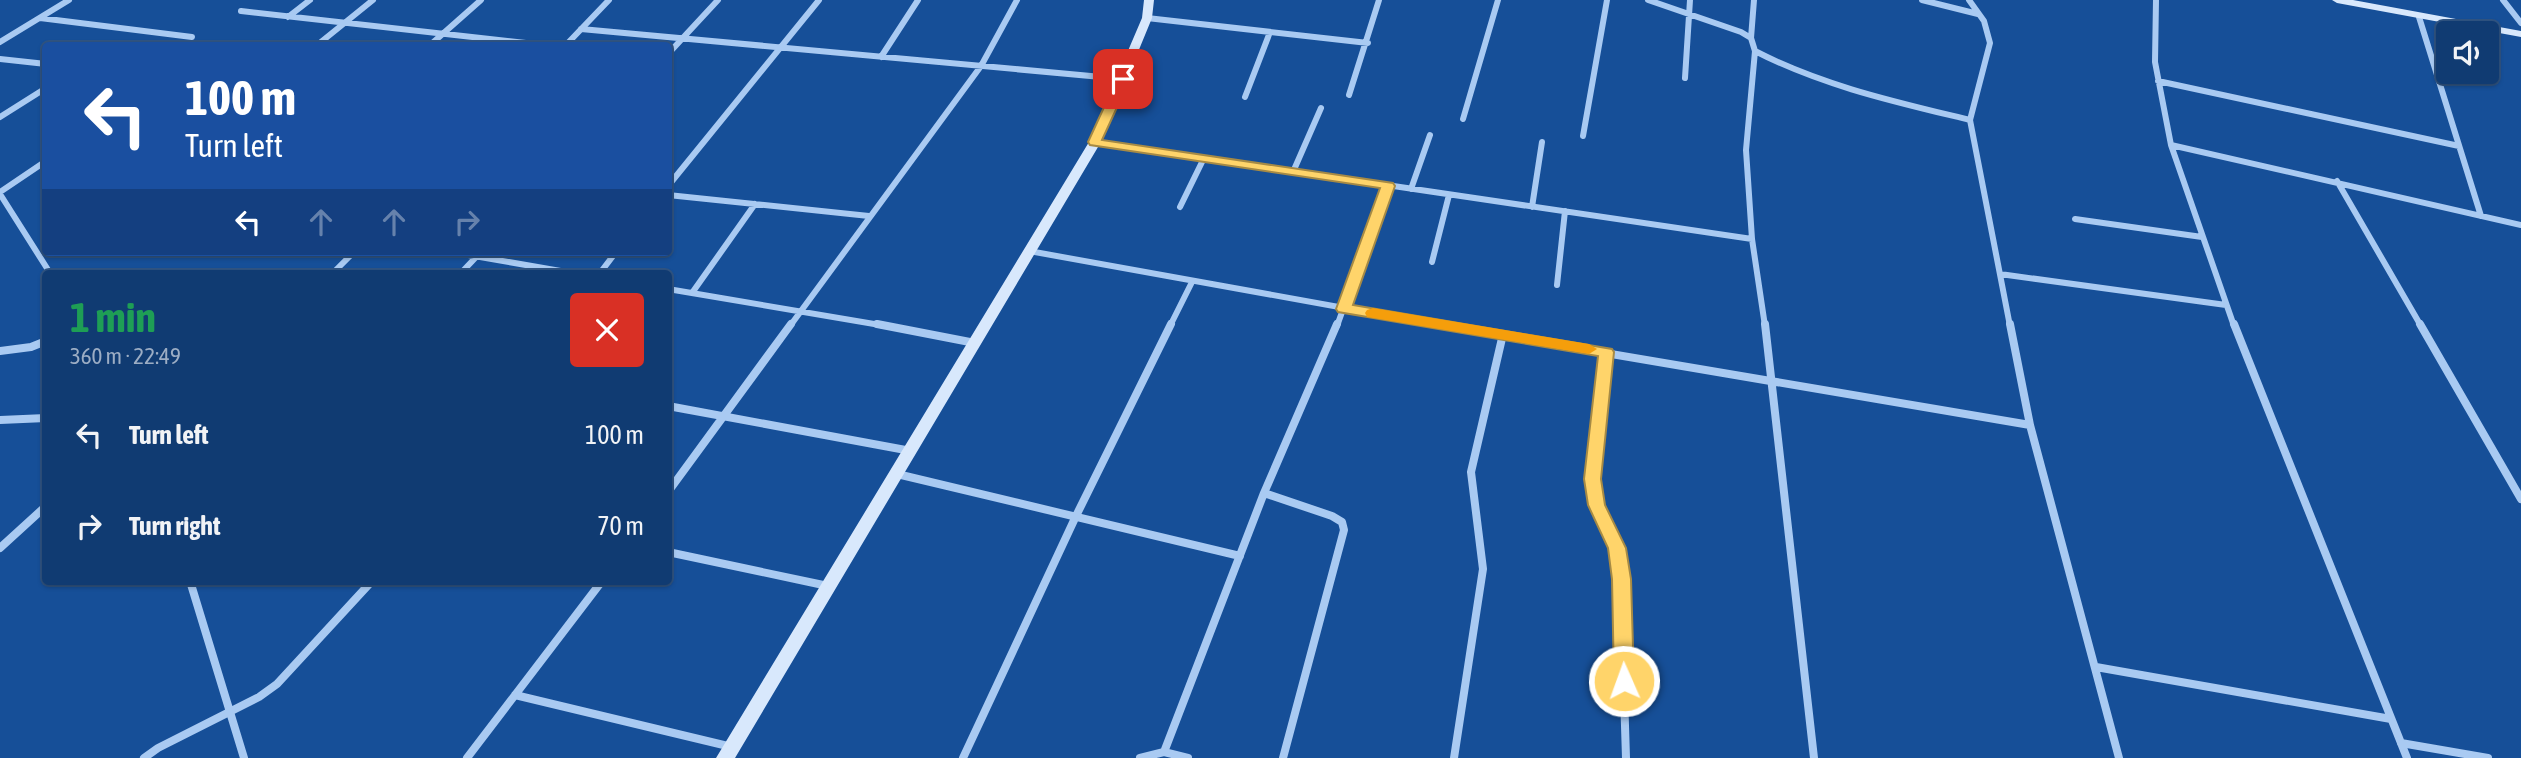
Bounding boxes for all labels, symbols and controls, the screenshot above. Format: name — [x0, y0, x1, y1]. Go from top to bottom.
map controls — [2436, 21, 2499, 84]
button: sound — [2436, 21, 2499, 84]
pin — [1093, 49, 1153, 109]
icon: arrive — [1104, 60, 1142, 98]
text: 100 m — [185, 69, 296, 125]
icon: left — [70, 70, 161, 161]
text: Turn left — [185, 127, 283, 164]
icon: left — [229, 203, 267, 241]
icon: ahead — [302, 203, 340, 241]
icon: ahead — [375, 203, 413, 241]
icon: right — [448, 203, 486, 241]
text: 1 min — [70, 293, 156, 341]
button: close — [570, 293, 644, 367]
text: 360 m · 22:49 — [70, 343, 181, 369]
icon: left — [70, 416, 108, 454]
text: Turn left — [129, 420, 209, 450]
text: 100 m — [585, 420, 644, 450]
icon: right — [70, 507, 108, 545]
text: Turn right — [129, 511, 220, 541]
text: 70 m — [597, 511, 644, 541]
position arrow — [1587, 644, 1661, 718]

